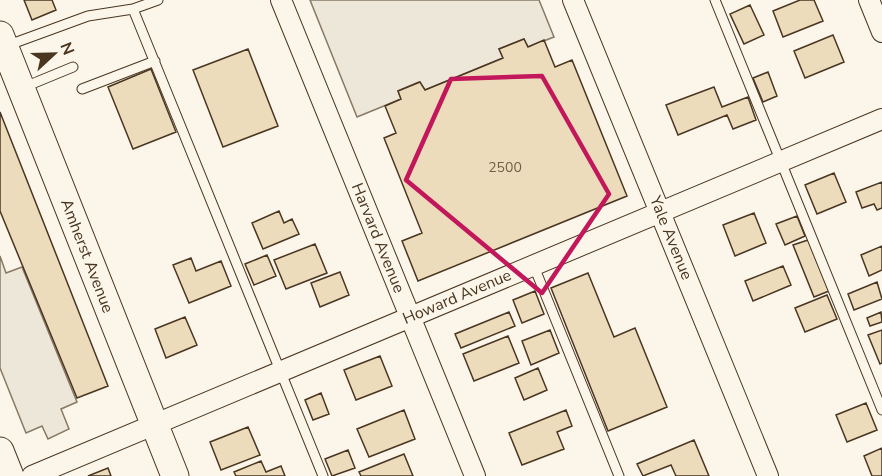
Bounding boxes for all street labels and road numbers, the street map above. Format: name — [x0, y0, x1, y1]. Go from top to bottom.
street label: Harvard Avenue — [346, 180, 410, 296]
street label: Yale Avenue — [644, 192, 698, 283]
street label: Amherst Avenue — [55, 196, 119, 316]
street label: Howard Avenue — [399, 264, 515, 330]

